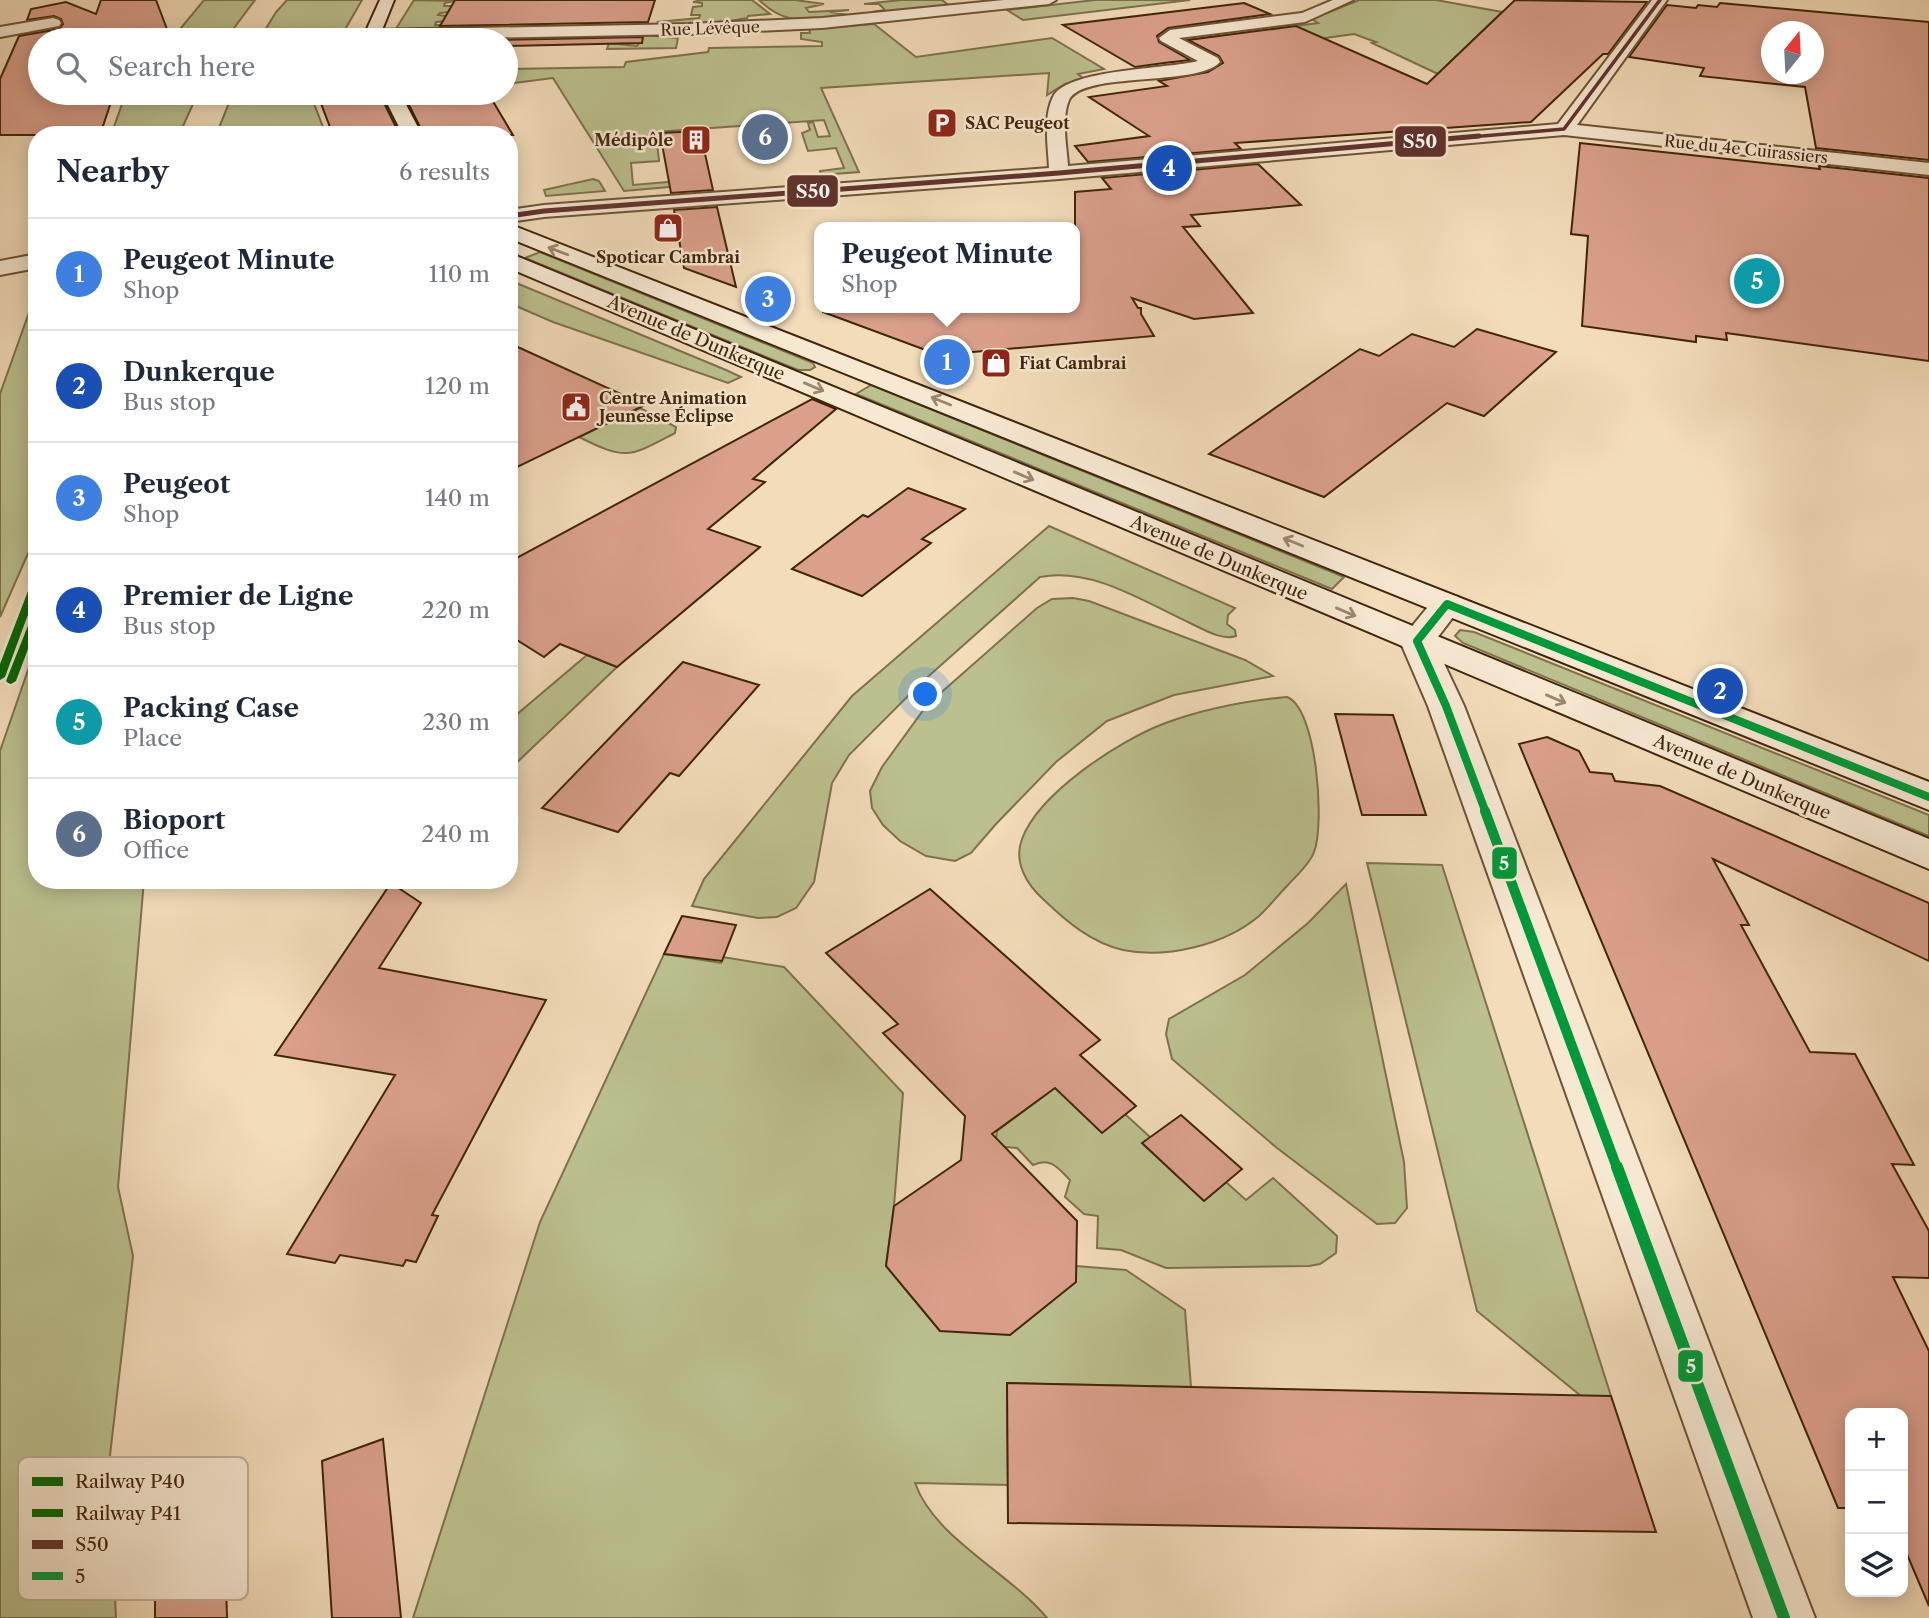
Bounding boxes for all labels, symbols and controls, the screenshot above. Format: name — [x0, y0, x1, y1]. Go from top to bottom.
street label: Rue Lévêque — [660, 16, 760, 40]
north arrow — [1761, 21, 1824, 84]
search box — [28, 28, 518, 105]
icon: search — [52, 48, 90, 86]
text: Search here — [108, 51, 255, 83]
parking icon: SAC Peugeot — [925, 106, 959, 140]
pin: 6 — [742, 111, 788, 163]
place label: SAC Peugeot — [965, 113, 1070, 133]
building icon: Médipôle — [679, 123, 713, 157]
line badge: S50 — [1394, 125, 1447, 158]
place label: Médipôle — [594, 130, 673, 150]
text: S50 — [1403, 130, 1437, 153]
street label: Rue du 4e Cuirassiers — [1663, 130, 1829, 168]
pin: 4 — [1146, 142, 1192, 194]
text: Nearby — [56, 153, 169, 190]
text: 6 results — [399, 158, 490, 186]
line badge: S50 — [786, 174, 839, 208]
text: S50 — [796, 180, 830, 203]
shop icon: Spoticar Cambrai — [651, 211, 685, 245]
popup — [814, 222, 1080, 313]
text: Peugeot Minute — [841, 238, 1053, 270]
text: Peugeot Minute — [123, 244, 335, 276]
one-way arrow — [548, 244, 569, 257]
place label: Spoticar Cambrai — [596, 247, 740, 267]
pin: 5 — [1734, 255, 1780, 307]
text: 1 — [74, 260, 84, 288]
text: 110 m — [429, 260, 490, 288]
text: Shop — [841, 270, 898, 298]
pin: 3 — [745, 273, 791, 325]
text: Shop — [123, 276, 179, 304]
street label: Avenue de Dunkerque — [603, 290, 788, 385]
pin: 1 — [924, 336, 970, 388]
shop icon: Fiat Cambrai — [979, 346, 1013, 380]
place label: Fiat Cambrai — [1019, 353, 1127, 373]
text: Dunkerque — [123, 356, 275, 388]
text: 2 — [72, 372, 86, 400]
text: 120 m — [425, 372, 490, 400]
one-way arrow — [803, 382, 825, 395]
text: Bus stop — [123, 388, 216, 416]
place label: Centre Animation Jeunesse Éclipse — [596, 388, 747, 426]
public building icon: Centre Animation Jeunesse Éclipse — [559, 390, 593, 424]
one-way arrow — [931, 394, 953, 407]
text: Peugeot — [123, 468, 230, 500]
one-way arrow — [1013, 470, 1034, 483]
text: 3 — [73, 484, 86, 512]
text: 140 m — [425, 484, 490, 512]
text: Shop — [123, 500, 179, 528]
street label: Avenue de Dunkerque — [1126, 510, 1311, 605]
one-way arrow — [1283, 535, 1305, 548]
text: Premier de Ligne — [123, 580, 354, 612]
text: 4 — [72, 596, 86, 624]
text: 220 m — [421, 596, 490, 624]
one-way arrow — [1335, 606, 1357, 619]
text: Bus stop — [123, 612, 216, 640]
pin: 2 — [1697, 665, 1743, 717]
your location — [908, 677, 942, 711]
text: Packing Case — [123, 692, 299, 724]
one-way arrow — [1545, 694, 1567, 707]
text: 5 — [73, 708, 85, 736]
text: 230 m — [422, 708, 490, 736]
text: Place — [123, 724, 182, 752]
street label: Avenue de Dunkerque — [1649, 729, 1834, 824]
text: Bioport — [123, 804, 225, 836]
text: 6 — [72, 820, 86, 848]
text: 240 m — [421, 820, 490, 848]
text: Office — [123, 836, 189, 864]
line badge: 5 — [1491, 846, 1518, 880]
text: 5 — [1499, 852, 1509, 875]
line badge: 5 — [1677, 1349, 1704, 1383]
text: 5 — [1686, 1355, 1696, 1378]
map controls — [1845, 1408, 1908, 1597]
button: + — [1845, 1408, 1908, 1471]
legend — [18, 1457, 248, 1600]
text: Railway P40 — [75, 1470, 185, 1493]
button: − — [1845, 1471, 1908, 1534]
text: Railway P41 — [75, 1502, 181, 1525]
text: S50 — [75, 1533, 109, 1556]
button: layers — [1845, 1534, 1908, 1597]
text: 5 — [75, 1565, 85, 1588]

